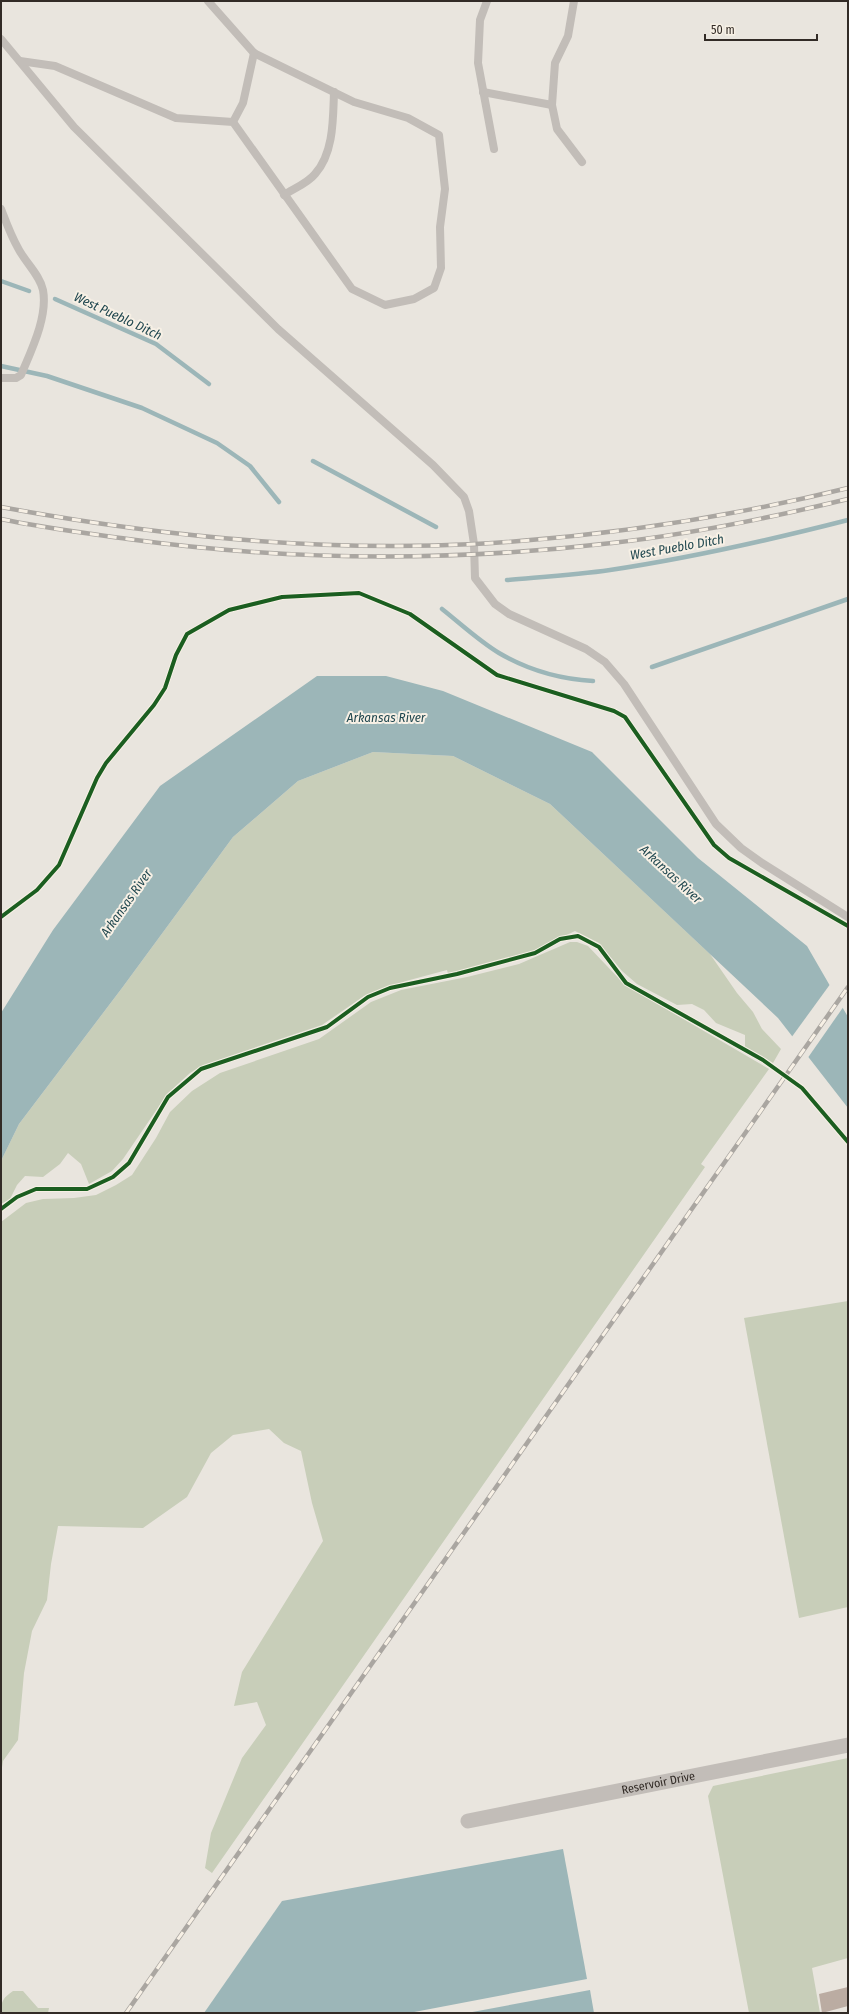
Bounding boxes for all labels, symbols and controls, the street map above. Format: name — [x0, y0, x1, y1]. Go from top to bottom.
scale bar — [705, 16, 817, 42]
text: 50 m — [711, 23, 735, 37]
water label: West Pueblo Ditch — [72, 289, 164, 343]
water label: West Pueblo Ditch — [629, 531, 725, 563]
water label: Arkansas River — [346, 710, 426, 725]
water label: Arkansas River — [636, 841, 705, 907]
water label: Arkansas River — [97, 866, 155, 940]
street label: Reservoir Drive — [620, 1769, 696, 1797]

